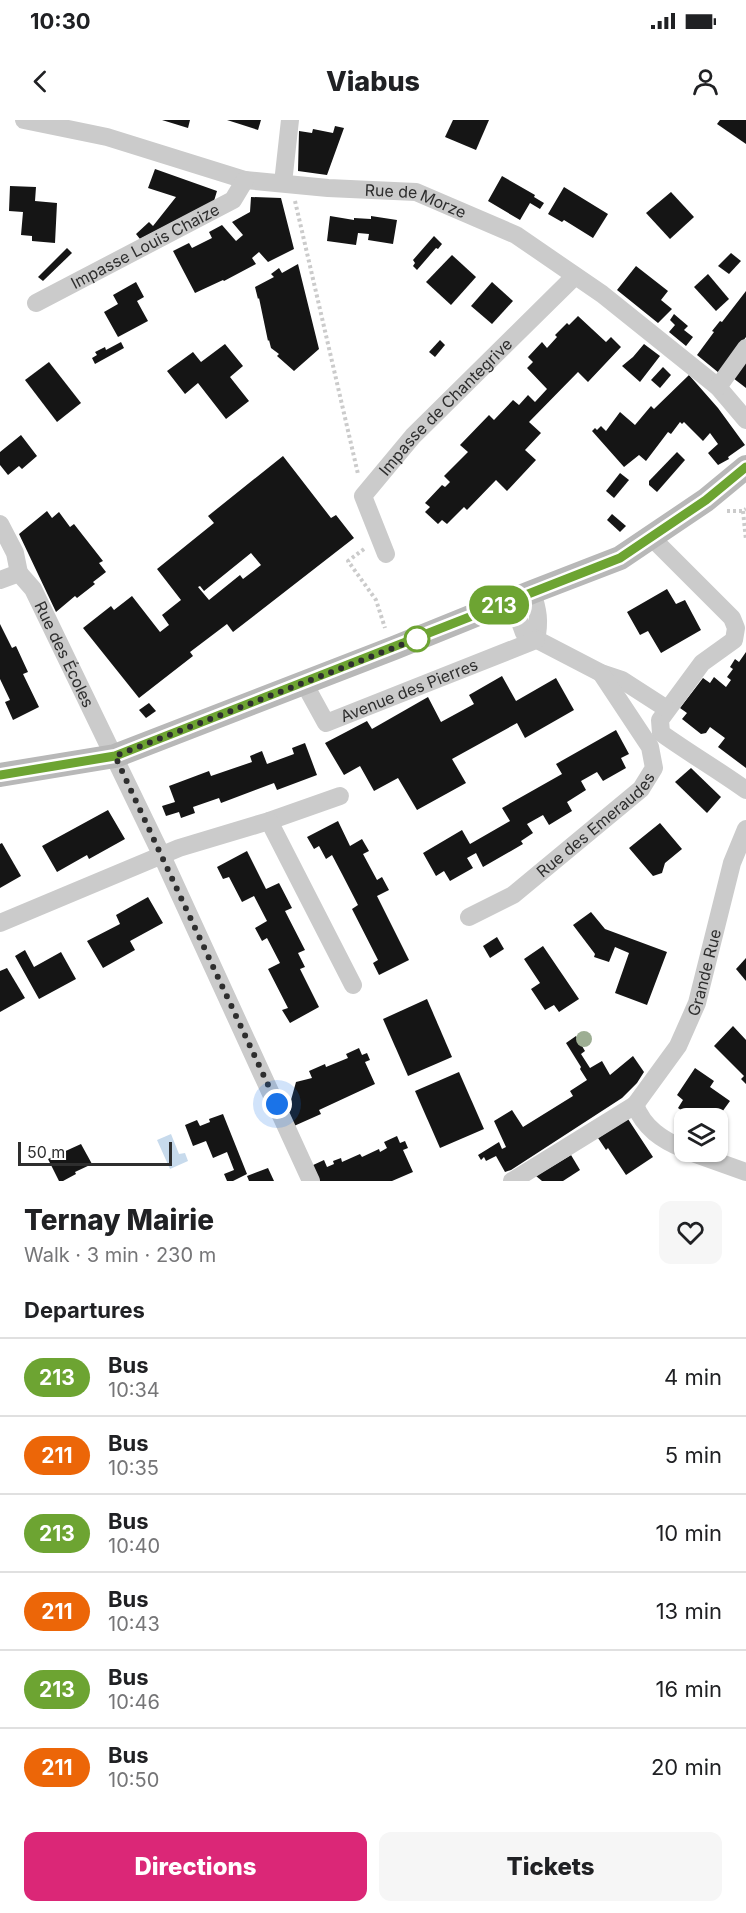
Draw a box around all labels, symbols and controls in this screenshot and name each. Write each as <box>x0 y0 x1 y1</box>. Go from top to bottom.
text: 10:30 <box>30 8 91 34</box>
icon: back <box>24 65 57 98</box>
text: Viabus <box>326 65 420 98</box>
icon: person <box>689 65 722 98</box>
street label: Rue de Morze <box>364 180 469 222</box>
street label: Impasse Louis Chaize <box>67 199 223 293</box>
street label: Impasse de Chantegrive <box>374 334 516 480</box>
line badge: 213 <box>464 586 534 624</box>
text: 213 <box>481 593 517 618</box>
street label: Rue des Écoles <box>30 598 99 711</box>
unlabelled marker <box>404 626 430 652</box>
street label: Avenue des Pierres <box>338 654 481 726</box>
street label: Rue des Emeraudes <box>532 768 659 881</box>
street label: Grande Rue <box>683 927 725 1019</box>
your location <box>262 1089 292 1119</box>
map controls <box>674 1108 728 1162</box>
button: layers <box>674 1108 728 1162</box>
scale bar <box>18 1139 172 1166</box>
text: 50 m <box>27 1142 65 1162</box>
button: heart <box>659 1201 722 1264</box>
text: Ternay Mairie <box>24 1203 214 1237</box>
text: Walk · 3 min · 230 m <box>24 1243 216 1267</box>
text: Departures <box>24 1297 145 1323</box>
text: Bus <box>108 1352 149 1378</box>
text: 4 min <box>664 1364 722 1390</box>
text: 213 <box>39 1365 75 1390</box>
text: 10:34 <box>108 1378 160 1402</box>
text: Bus <box>108 1430 149 1456</box>
text: 5 min <box>665 1442 722 1468</box>
text: 211 <box>41 1443 73 1468</box>
text: 10:35 <box>108 1456 159 1480</box>
text: Bus <box>108 1508 149 1534</box>
text: 10 min <box>655 1520 722 1546</box>
text: 213 <box>39 1521 75 1546</box>
text: 10:40 <box>108 1534 160 1558</box>
text: Bus <box>108 1586 149 1612</box>
text: 13 min <box>656 1598 722 1624</box>
text: 211 <box>41 1599 73 1624</box>
text: 10:43 <box>108 1612 160 1636</box>
text: Bus <box>108 1664 149 1690</box>
text: 16 min <box>656 1676 722 1702</box>
text: 213 <box>39 1677 75 1702</box>
text: 10:46 <box>108 1690 160 1714</box>
text: Bus <box>108 1742 149 1768</box>
text: 20 min <box>651 1754 722 1780</box>
text: 211 <box>41 1755 73 1780</box>
text: 10:50 <box>108 1768 159 1792</box>
button: Directions <box>24 1832 367 1901</box>
button: Tickets <box>379 1832 722 1901</box>

